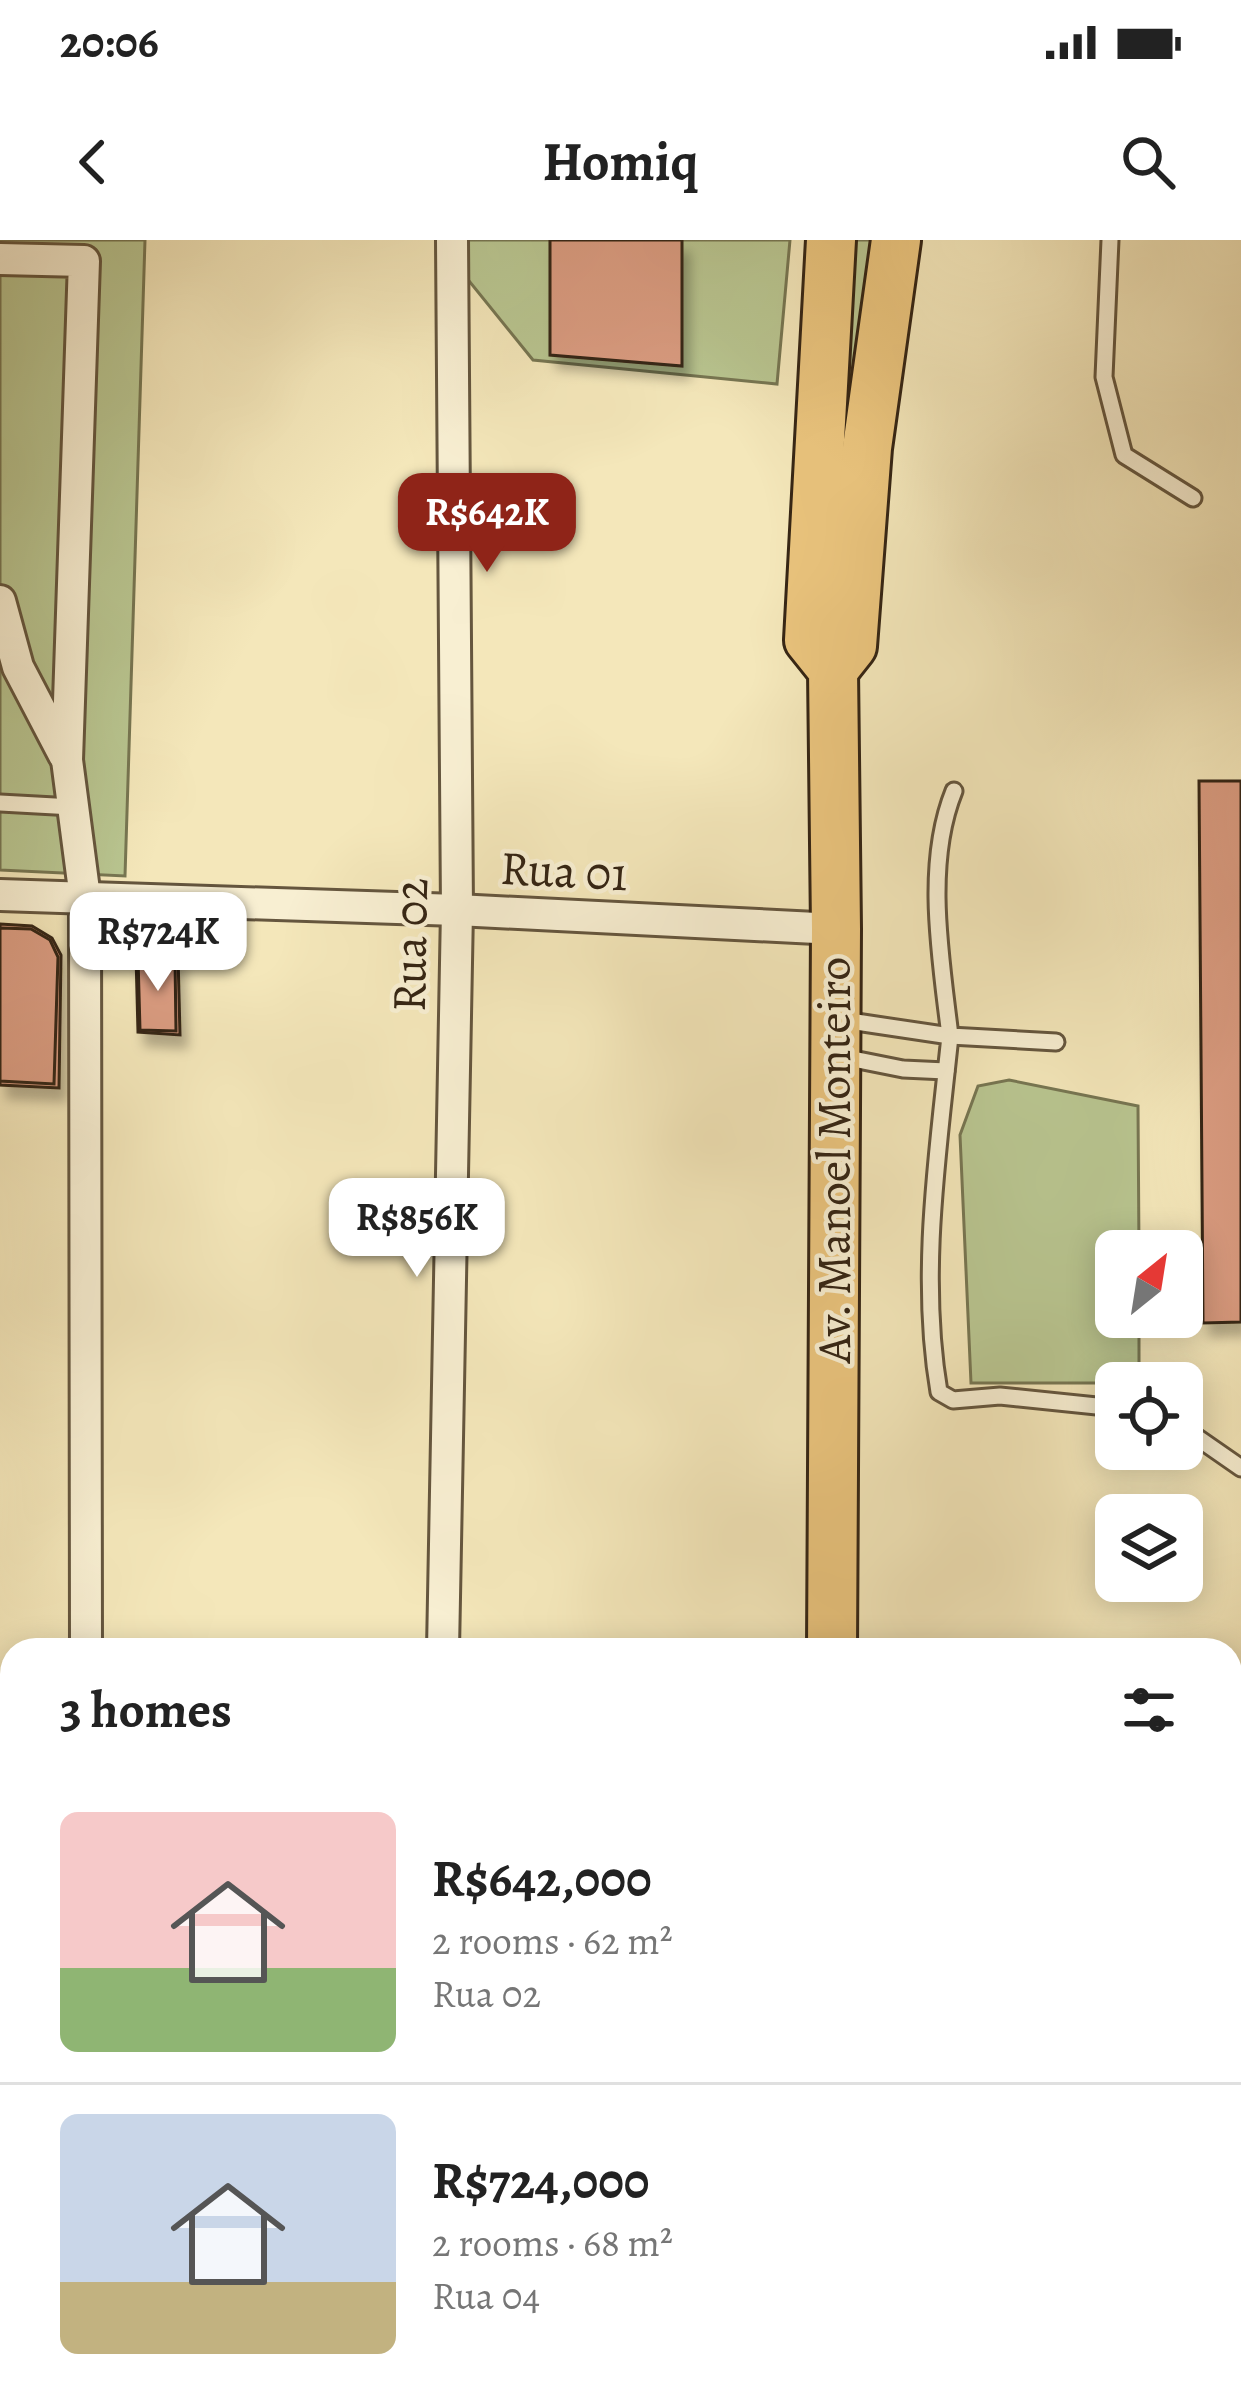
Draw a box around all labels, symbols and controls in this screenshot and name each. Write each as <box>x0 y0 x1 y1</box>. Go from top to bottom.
text: 20:06 <box>60 11 159 73</box>
text: Homiq <box>542 125 699 199</box>
icon: back <box>60 129 126 195</box>
icon: search <box>1115 129 1181 195</box>
pin: R$642K <box>389 473 585 575</box>
text: R$642K <box>425 485 549 538</box>
street label: Rua 01 <box>498 835 630 907</box>
street label: Rua 02 <box>376 877 444 1013</box>
pin: R$724K <box>60 892 256 994</box>
text: R$724K <box>97 904 219 957</box>
street label: Av. Manoel Monteiro <box>801 957 867 1364</box>
pin: R$856K <box>319 1178 515 1280</box>
text: R$856K <box>356 1190 478 1243</box>
north arrow <box>1095 1230 1203 1338</box>
map controls <box>1095 1230 1203 1602</box>
button: locate <box>1095 1362 1203 1470</box>
button: layers <box>1095 1494 1203 1602</box>
text: 3 homes <box>60 1675 232 1745</box>
icon: filters <box>1116 1677 1182 1743</box>
text: R$642,000 <box>432 1844 652 1914</box>
icon: home <box>156 1860 300 2004</box>
text: 2 rooms · 62 m² <box>432 1914 672 1967</box>
text: Rua 02 <box>432 1967 541 2020</box>
text: R$724,000 <box>432 2146 650 2216</box>
icon: home <box>156 2162 300 2306</box>
text: 2 rooms · 68 m² <box>432 2216 673 2269</box>
text: Rua 04 <box>432 2269 540 2322</box>

